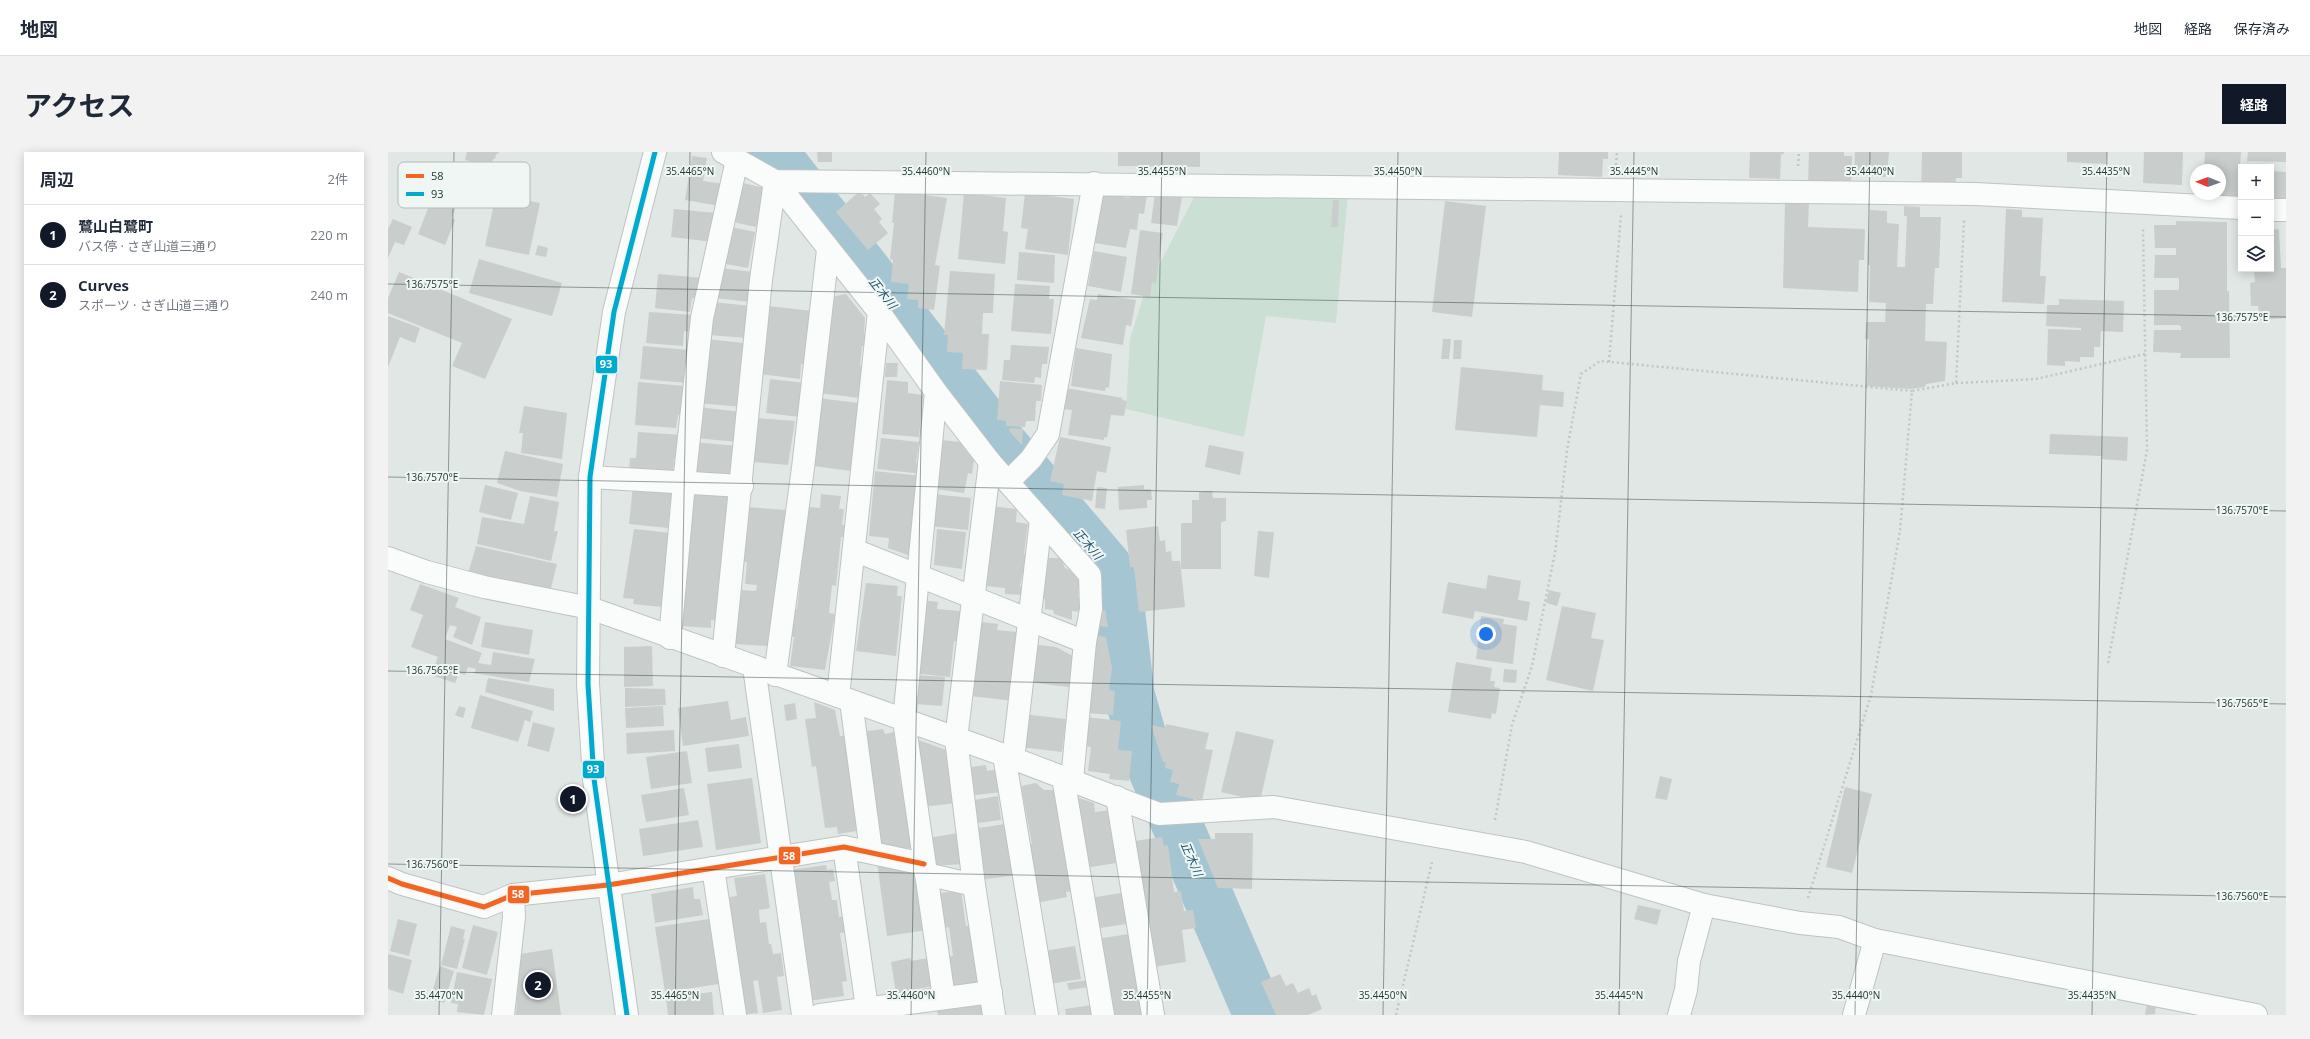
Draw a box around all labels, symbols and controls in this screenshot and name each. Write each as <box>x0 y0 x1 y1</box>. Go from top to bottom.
text: 地図 <box>20 16 58 42</box>
text: 地図 <box>2134 19 2162 38</box>
text: 経路 <box>2184 19 2212 38</box>
text: 保存済み <box>2234 19 2290 38</box>
button: 経路 <box>2222 84 2286 124</box>
text: アクセス <box>24 86 135 124</box>
legend <box>398 162 530 208</box>
text: 35.4465°N <box>666 164 714 178</box>
text: 35.4460°N <box>902 164 950 178</box>
text: 35.4455°N <box>1138 164 1186 178</box>
text: 35.4450°N <box>1374 164 1422 178</box>
text: 35.4445°N <box>1610 164 1658 178</box>
text: 35.4440°N <box>1846 164 1894 178</box>
text: 35.4435°N <box>2082 164 2130 178</box>
north arrow <box>2190 164 2226 200</box>
map controls <box>2238 164 2274 272</box>
button: + <box>2238 164 2274 200</box>
text: 周辺 <box>40 168 74 191</box>
text: 58 <box>431 168 444 183</box>
text: 2件 <box>328 170 348 188</box>
text: 93 <box>431 186 444 201</box>
button: − <box>2238 200 2274 236</box>
text: 鷺山白鷺町 <box>78 216 153 236</box>
text: 1 <box>49 226 57 244</box>
text: 220 m <box>310 226 348 244</box>
button: layers <box>2238 236 2274 272</box>
text: バス停 · さぎ山道三通り <box>78 237 218 255</box>
water label: 正木川 <box>865 274 902 314</box>
text: Curves <box>78 275 129 295</box>
text: 136.7575°E <box>406 277 458 291</box>
text: 2 <box>49 286 57 304</box>
text: 240 m <box>310 286 348 304</box>
text: スポーツ · さぎ山道三通り <box>78 296 231 314</box>
text: 136.7575°E <box>2216 310 2268 324</box>
line badge: 93 <box>595 355 618 374</box>
text: 93 <box>600 356 612 371</box>
text: 136.7570°E <box>406 470 458 484</box>
text: 136.7570°E <box>2216 503 2268 517</box>
water label: 正木川 <box>1070 525 1108 565</box>
your location <box>1476 624 1496 644</box>
text: 136.7565°E <box>406 663 458 677</box>
text: 136.7565°E <box>2216 696 2268 710</box>
line badge: 93 <box>582 760 605 779</box>
text: 93 <box>587 761 599 776</box>
pin: 1 <box>560 784 586 814</box>
water label: 正木川 <box>1177 839 1208 881</box>
line badge: 58 <box>778 846 801 865</box>
text: 58 <box>783 848 795 863</box>
text: 136.7560°E <box>406 857 458 871</box>
line badge: 58 <box>507 885 530 904</box>
text: 58 <box>512 886 524 901</box>
text: 136.7560°E <box>2216 889 2268 903</box>
pin: 2 <box>525 970 551 1000</box>
text: 35.4470°N <box>415 988 463 1002</box>
text: 35.4465°N <box>651 988 699 1002</box>
text: 35.4460°N <box>887 988 935 1002</box>
text: 35.4455°N <box>1123 988 1171 1002</box>
text: 35.4450°N <box>1359 988 1407 1002</box>
text: 35.4445°N <box>1595 988 1643 1002</box>
text: 35.4440°N <box>1832 988 1880 1002</box>
text: 35.4435°N <box>2068 988 2116 1002</box>

